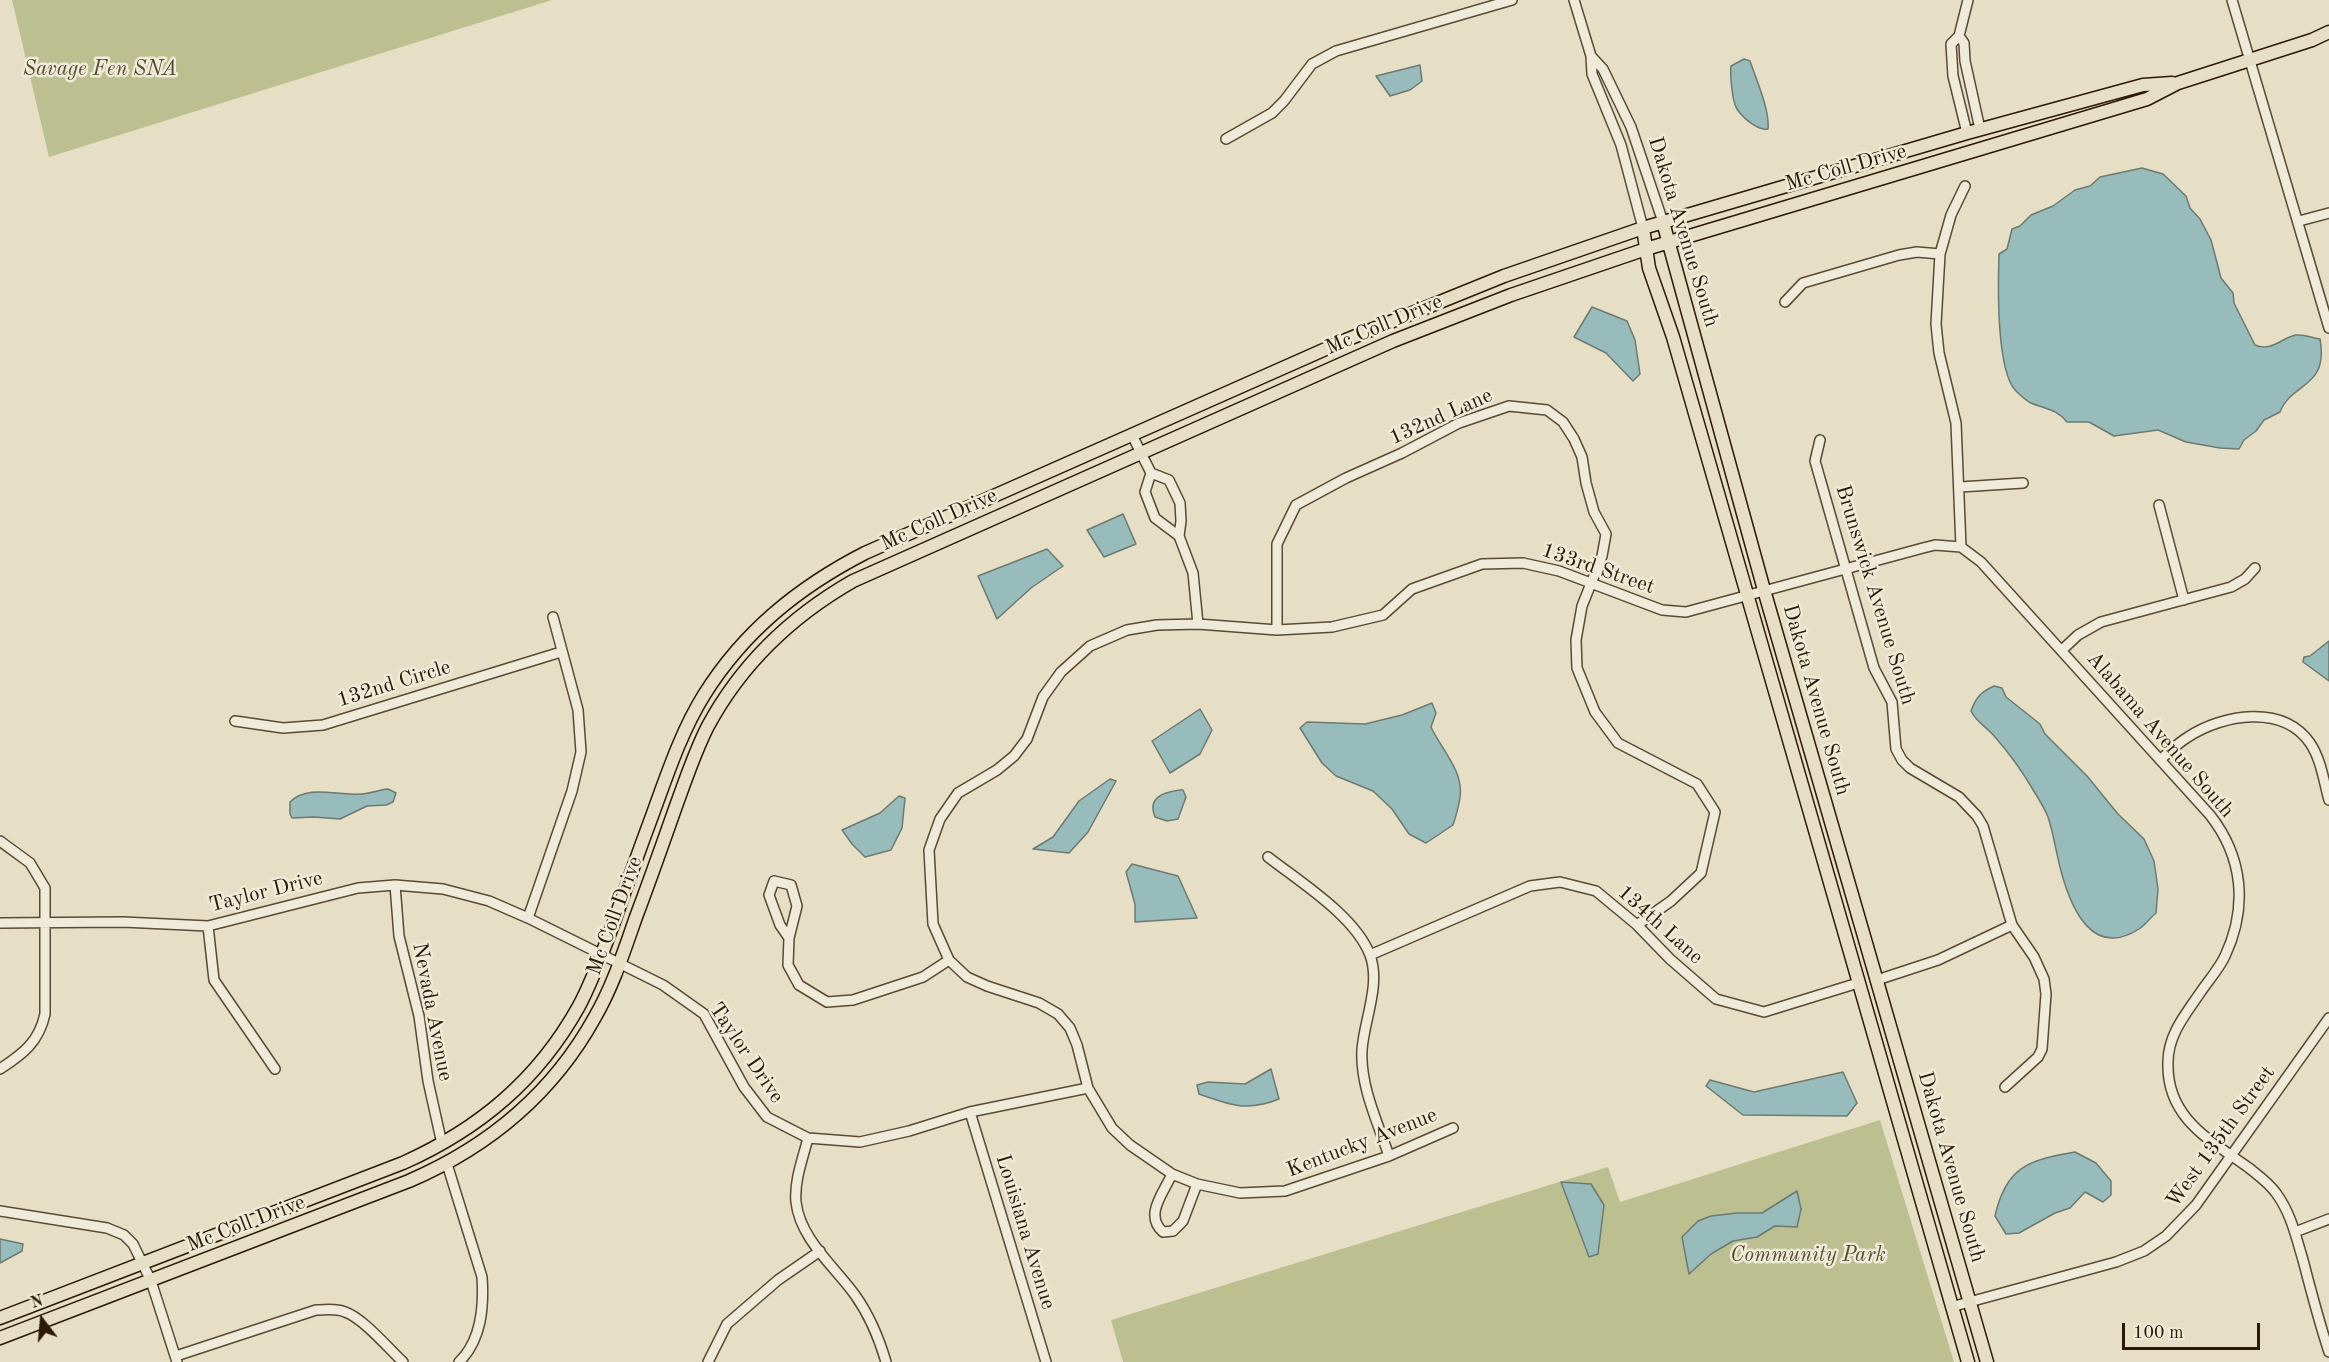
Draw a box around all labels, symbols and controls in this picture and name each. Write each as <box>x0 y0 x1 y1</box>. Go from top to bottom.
park label: Savage Fen SNA <box>23 56 177 82</box>
street label: Dakota Avenue South <box>1642 134 1724 330</box>
street label: Mc Coll Drive <box>1783 139 1909 197</box>
street label: Mc Coll Drive <box>1322 289 1446 361</box>
street label: 132nd Lane <box>1386 383 1496 451</box>
street label: Brunswick Avenue South <box>1830 482 1920 708</box>
street label: Mc Coll Drive <box>877 483 1001 557</box>
street label: 133rd Street <box>1538 538 1658 600</box>
street label: Dakota Avenue South <box>1777 602 1855 798</box>
street label: Alabama Avenue South <box>2081 647 2239 823</box>
street label: 132nd Circle <box>334 655 454 713</box>
street label: Mc Coll Drive <box>582 853 648 979</box>
street label: Taylor Drive <box>207 866 325 918</box>
street label: 134th Lane <box>1612 880 1708 970</box>
street label: Nevada Avenue <box>406 941 458 1083</box>
street label: Taylor Drive <box>703 998 789 1108</box>
street label: West 135th Street <box>2161 1061 2281 1213</box>
street label: Dakota Avenue South <box>1912 1069 1990 1265</box>
street label: Kentucky Avenue <box>1283 1103 1441 1183</box>
street label: Louisiana Avenue <box>989 1151 1061 1313</box>
street label: Mc Coll Drive <box>183 1190 309 1258</box>
park label: Community Park <box>1730 1242 1886 1268</box>
north arrow <box>12 1290 72 1350</box>
text: N <box>29 1293 45 1312</box>
scale bar <box>2125 1311 2263 1349</box>
text: 100 m <box>2133 1324 2184 1342</box>

